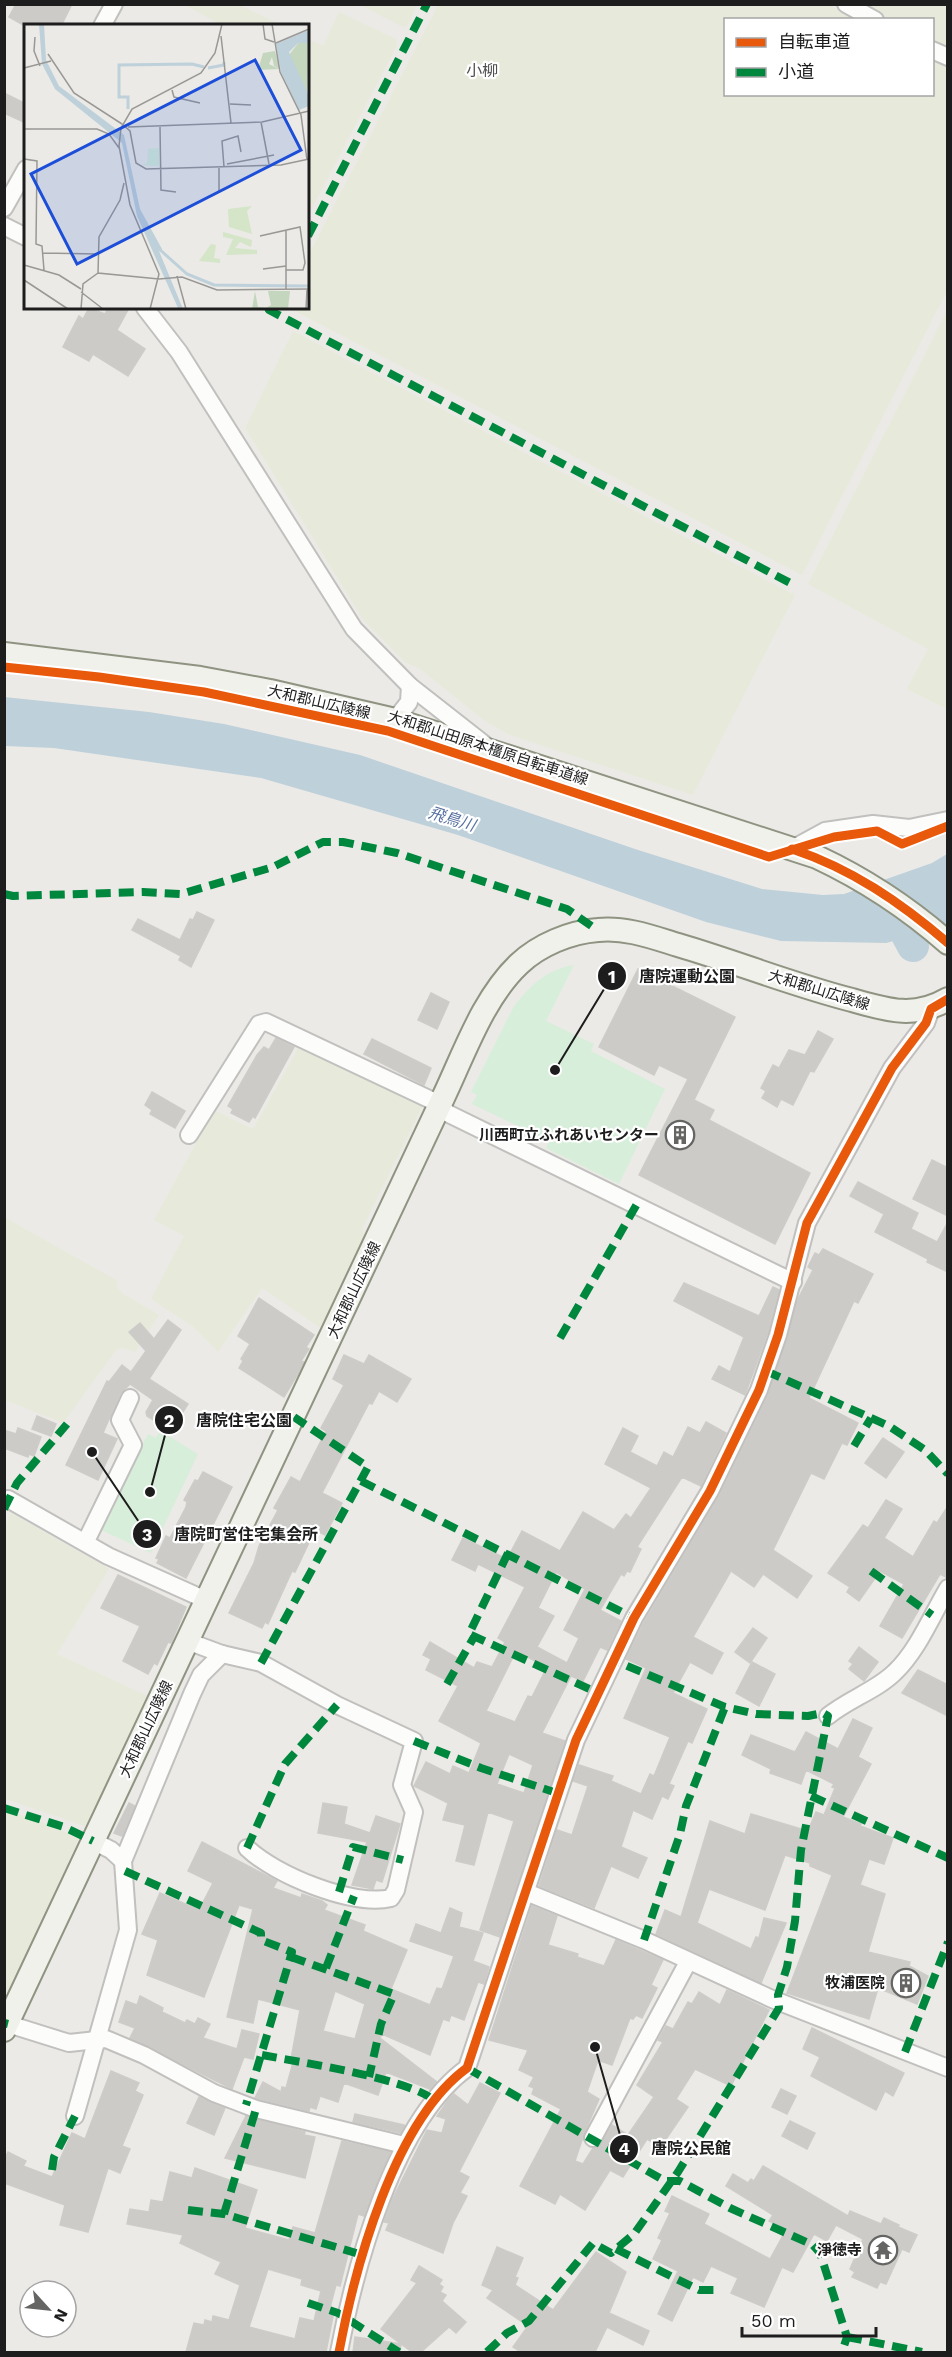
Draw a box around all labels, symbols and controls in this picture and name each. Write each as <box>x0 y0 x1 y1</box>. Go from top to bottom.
legend <box>724 18 934 96</box>
inset map <box>24 24 309 309</box>
text: 自転車道 <box>778 31 850 52</box>
district label: 小柳 <box>466 61 498 80</box>
text: 小道 <box>778 61 814 82</box>
street label: 大和郡山広陵線 <box>266 681 372 723</box>
street label: 大和郡山田原本橿原自転車道線 <box>385 707 591 789</box>
water label: 飛鳥川 <box>426 803 480 836</box>
callout: 唐院運動公園 <box>597 959 747 993</box>
text: 1 <box>608 966 616 987</box>
street label: 大和郡山広陵線 <box>766 966 872 1014</box>
text: 唐院運動公園 <box>639 967 735 986</box>
building icon: 川西町立ふれあいセンター <box>664 1119 696 1151</box>
place label: 川西町立ふれあいセンター <box>479 1126 659 1144</box>
street label: 大和郡山広陵線 <box>324 1239 384 1341</box>
callout: 唐院住宅公園 <box>154 1403 304 1437</box>
text: 2 <box>164 1410 174 1431</box>
text: 唐院住宅公園 <box>196 1411 292 1430</box>
callout: 唐院町営住宅集会所 <box>132 1517 330 1551</box>
text: 3 <box>142 1524 152 1545</box>
text: 唐院町営住宅集会所 <box>174 1525 318 1544</box>
street label: 大和郡山広陵線 <box>116 1678 176 1780</box>
building icon: 牧浦医院 <box>890 1967 922 1999</box>
place label: 牧浦医院 <box>825 1974 885 1992</box>
callout: 唐院公民館 <box>609 2132 743 2166</box>
text: 4 <box>618 2138 630 2159</box>
text: 唐院公民館 <box>651 2139 731 2158</box>
temple icon: 淨徳寺 <box>867 2234 899 2266</box>
place label: 淨徳寺 <box>817 2241 862 2259</box>
north arrow <box>18 2279 78 2339</box>
scale bar <box>742 2300 876 2338</box>
text: N <box>50 2306 72 2325</box>
text: 50 m <box>751 2310 796 2331</box>

